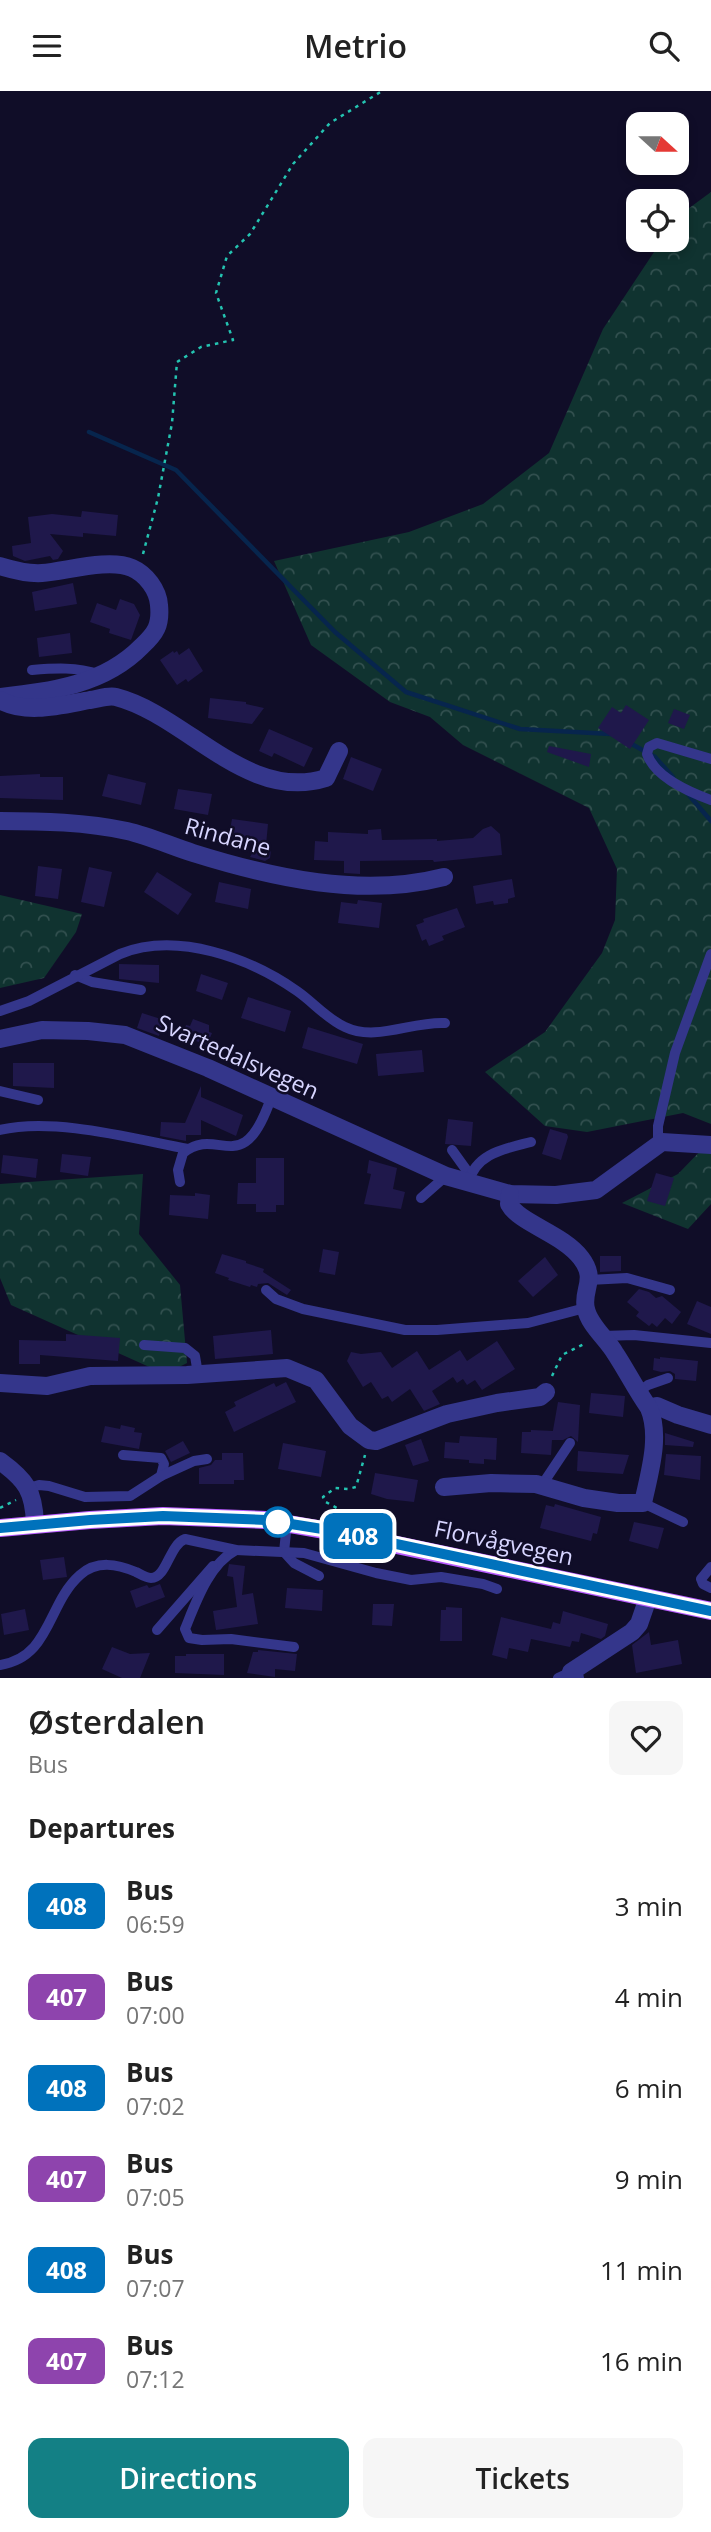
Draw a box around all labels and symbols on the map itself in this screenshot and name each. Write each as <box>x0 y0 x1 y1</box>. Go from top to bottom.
north arrow <box>626 112 690 175</box>
street label: Rindane <box>181 809 275 863</box>
street label: Svartedalsvegen <box>152 1006 324 1106</box>
unlabelled marker <box>263 1507 293 1537</box>
street label: Florvågvegen <box>431 1512 577 1572</box>
line badge: 408 <box>318 1513 398 1559</box>

